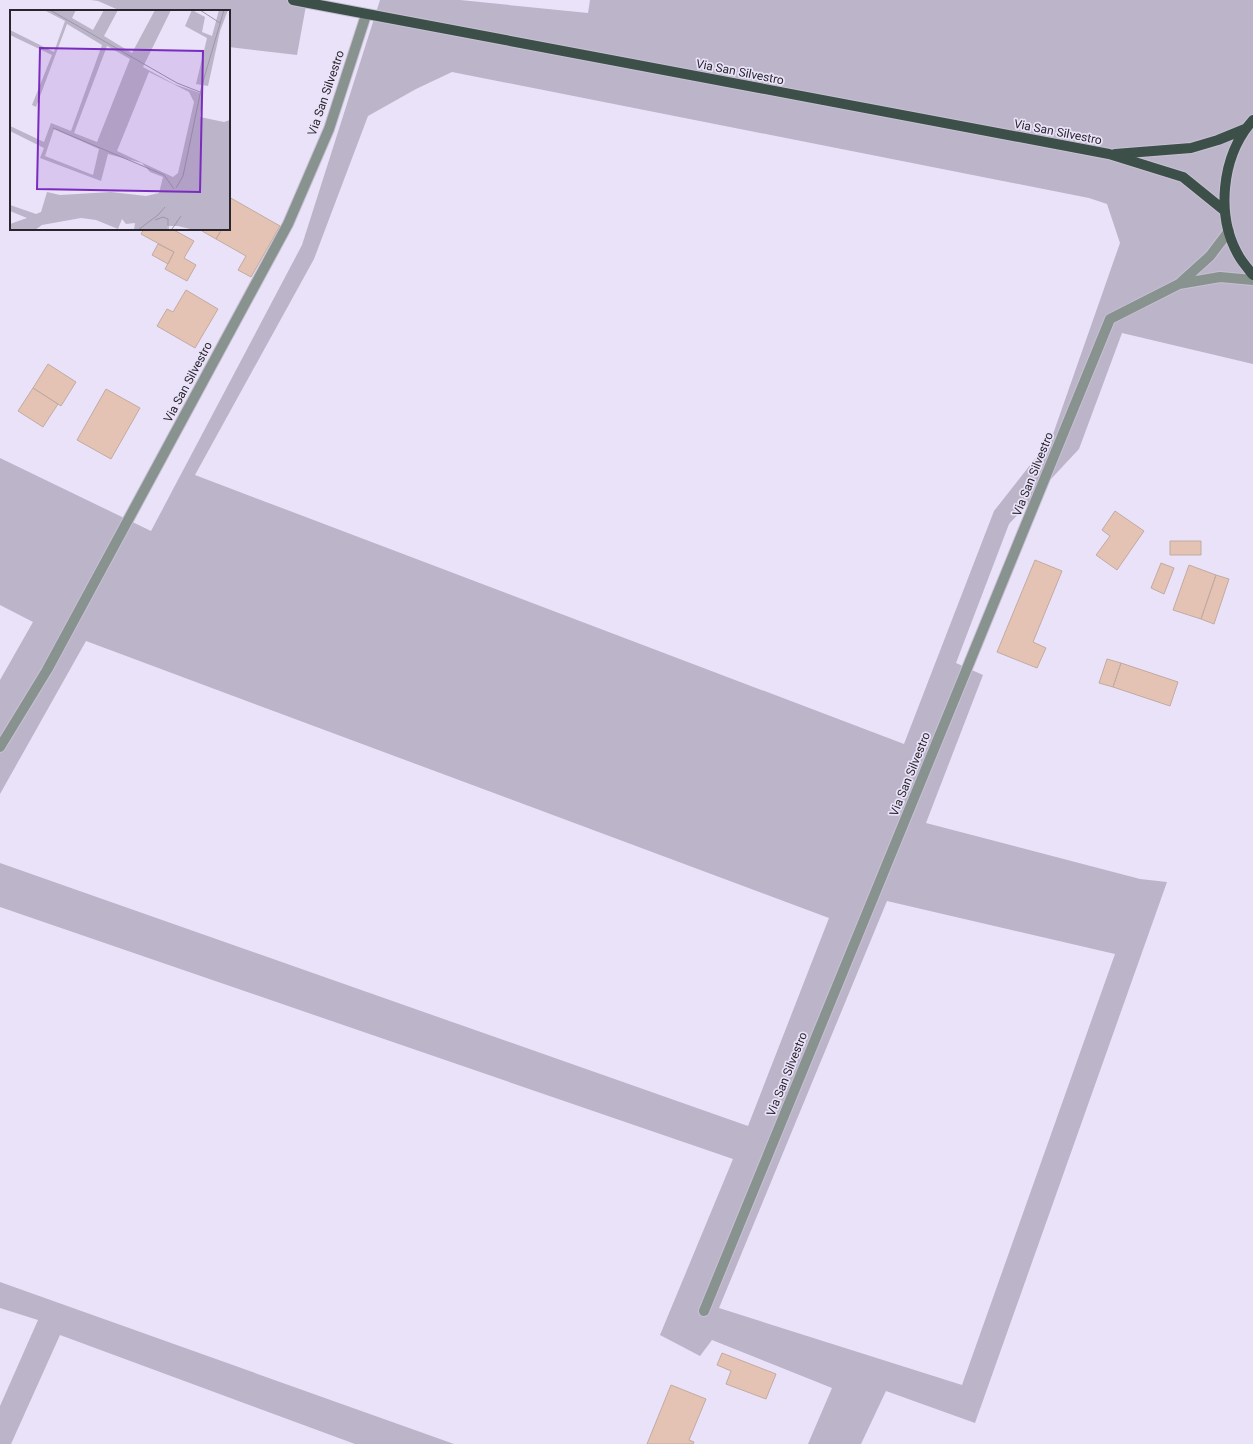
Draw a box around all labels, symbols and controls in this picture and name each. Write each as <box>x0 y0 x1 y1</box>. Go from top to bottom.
inset map <box>10 10 230 230</box>
street label: Via San Silvestro <box>305 48 347 137</box>
street label: Via San Silvestro <box>695 57 785 87</box>
street label: Via San Silvestro <box>1013 117 1103 147</box>
street label: Via San Silvestro <box>161 339 215 425</box>
street label: Via San Silvestro <box>1010 430 1056 518</box>
street label: Via San Silvestro <box>887 730 933 818</box>
street label: Via San Silvestro <box>764 1030 810 1118</box>

